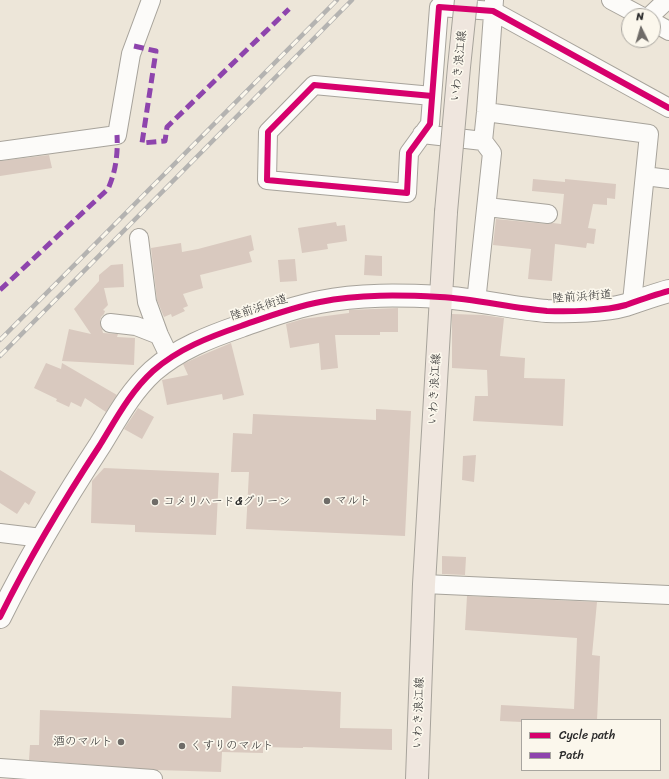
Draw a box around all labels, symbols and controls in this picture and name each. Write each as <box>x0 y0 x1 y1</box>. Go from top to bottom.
text: N <box>635 7 645 26</box>
north arrow <box>621 8 661 48</box>
street label: いわき浪江線 <box>448 29 470 103</box>
street label: 陸前浜街道 <box>552 288 612 306</box>
street label: 陸前浜街道 <box>228 292 290 324</box>
street label: いわき浪江線 <box>426 353 444 425</box>
place label: マルト <box>335 494 371 508</box>
place label: コメリハード&グリーン <box>163 495 291 509</box>
marker: マルト <box>322 496 332 506</box>
marker: コメリハード&グリーン <box>150 497 160 507</box>
street label: いわき浪江線 <box>411 677 427 749</box>
legend <box>521 719 661 771</box>
text: Cycle path <box>559 724 615 746</box>
place label: 酒のマルト <box>53 735 113 749</box>
marker: 酒のマルト <box>116 737 126 747</box>
place label: くすりのマルト <box>190 739 274 753</box>
marker: くすりのマルト <box>177 741 187 751</box>
text: Path <box>559 744 584 766</box>

